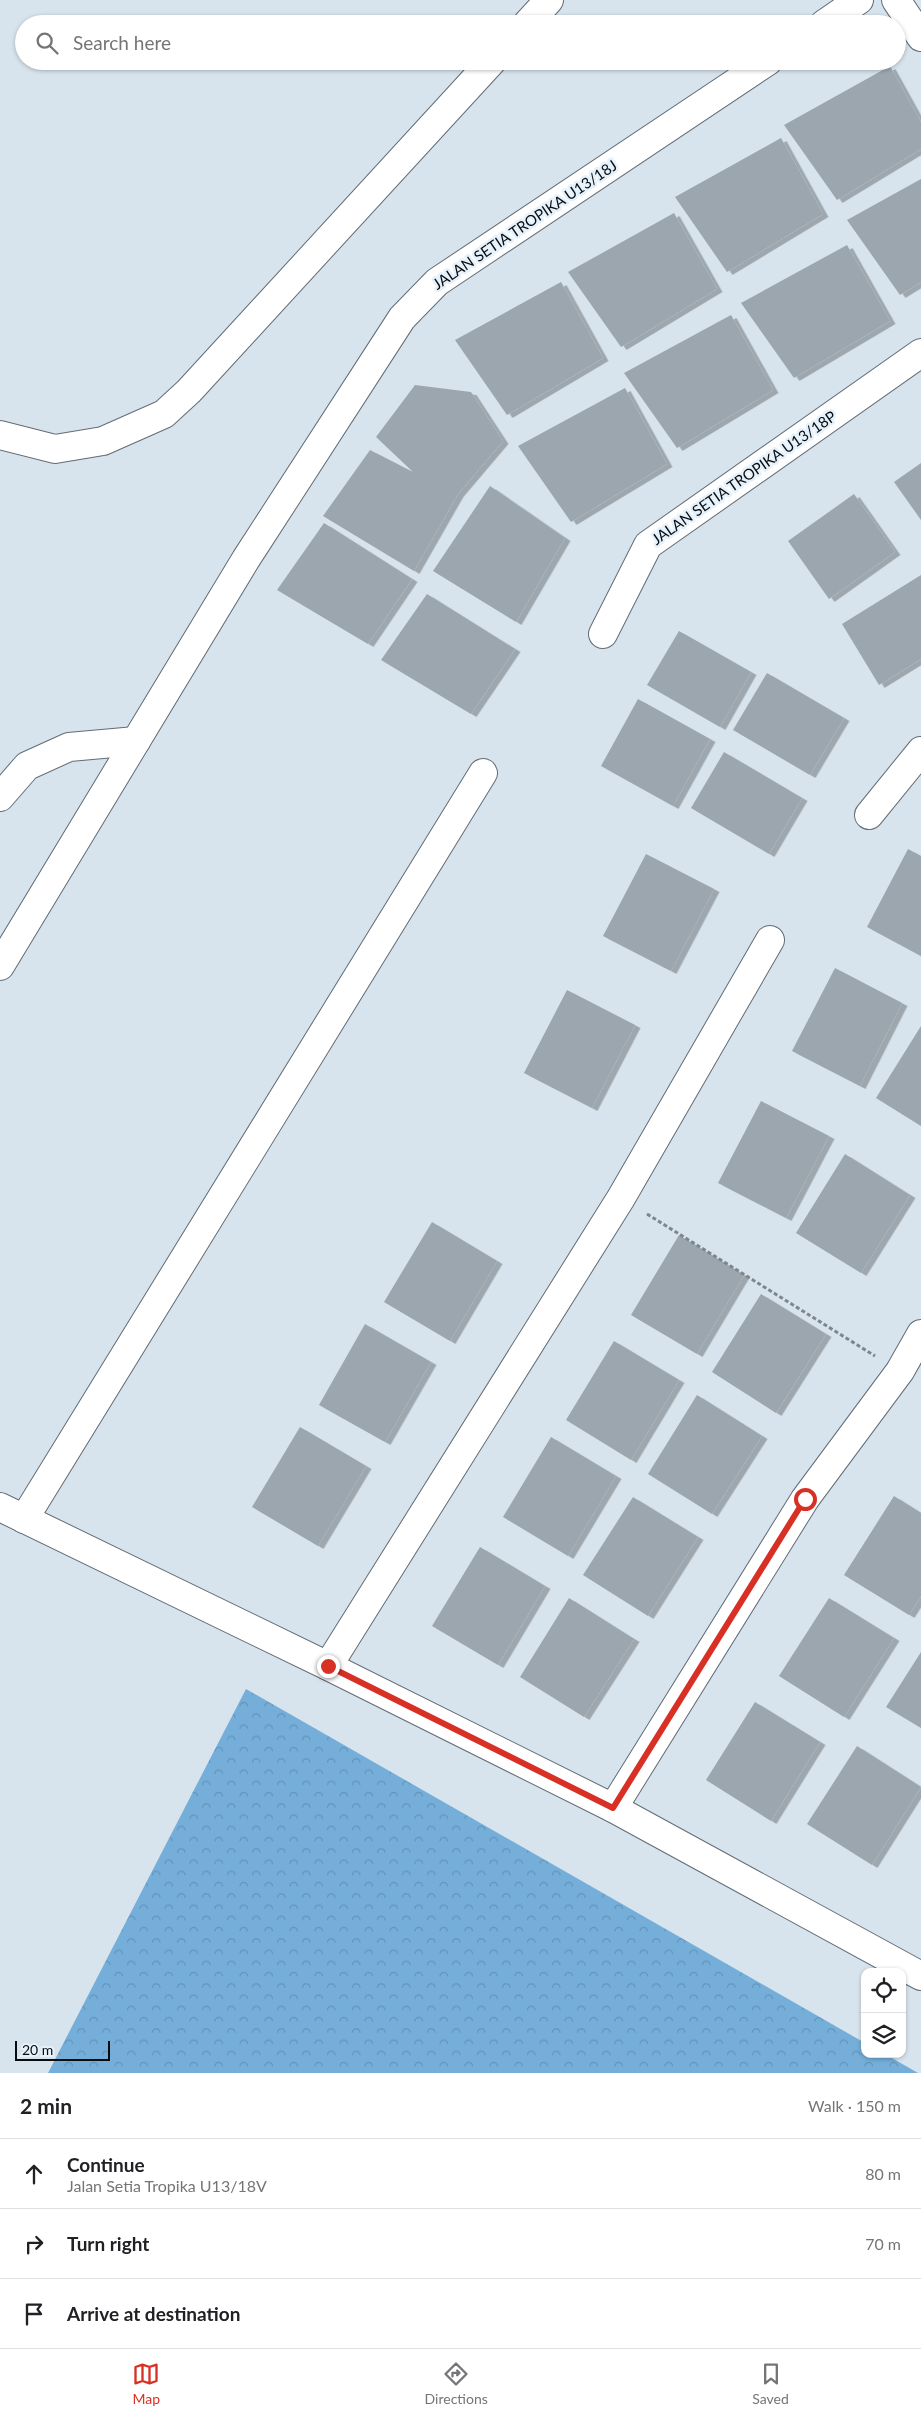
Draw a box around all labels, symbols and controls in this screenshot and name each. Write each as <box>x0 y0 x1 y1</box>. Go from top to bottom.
search box <box>15 15 906 70</box>
icon: search <box>33 29 61 57</box>
text: Search here <box>73 31 171 54</box>
street label: JALAN SETIA TROPIKA U13/18J <box>429 156 620 293</box>
street label: JALAN SETIA TROPIKA U13/18P <box>648 406 839 548</box>
route start <box>794 1488 817 1511</box>
route end <box>317 1655 340 1678</box>
map controls <box>861 1968 906 2058</box>
button: locate <box>861 1968 906 2013</box>
button: layers <box>861 2013 906 2058</box>
scale bar <box>15 2038 110 2061</box>
text: 20 m <box>22 2041 53 2058</box>
text: 2 min <box>20 2093 72 2118</box>
text: Walk · 150 m <box>808 2096 901 2115</box>
text: Continue <box>67 2153 145 2176</box>
icon: ahead <box>20 2160 48 2188</box>
text: 80 m <box>865 2164 901 2183</box>
text: Jalan Setia Tropika U13/18V <box>67 2176 267 2195</box>
icon: right <box>20 2230 48 2258</box>
text: Turn right <box>67 2232 149 2255</box>
text: 70 m <box>865 2234 901 2253</box>
icon: arrive <box>20 2300 48 2328</box>
text: Arrive at destination <box>67 2302 240 2325</box>
tab: Map <box>132 2360 160 2407</box>
tab: Directions <box>425 2360 488 2407</box>
tab: Saved <box>752 2360 789 2407</box>

